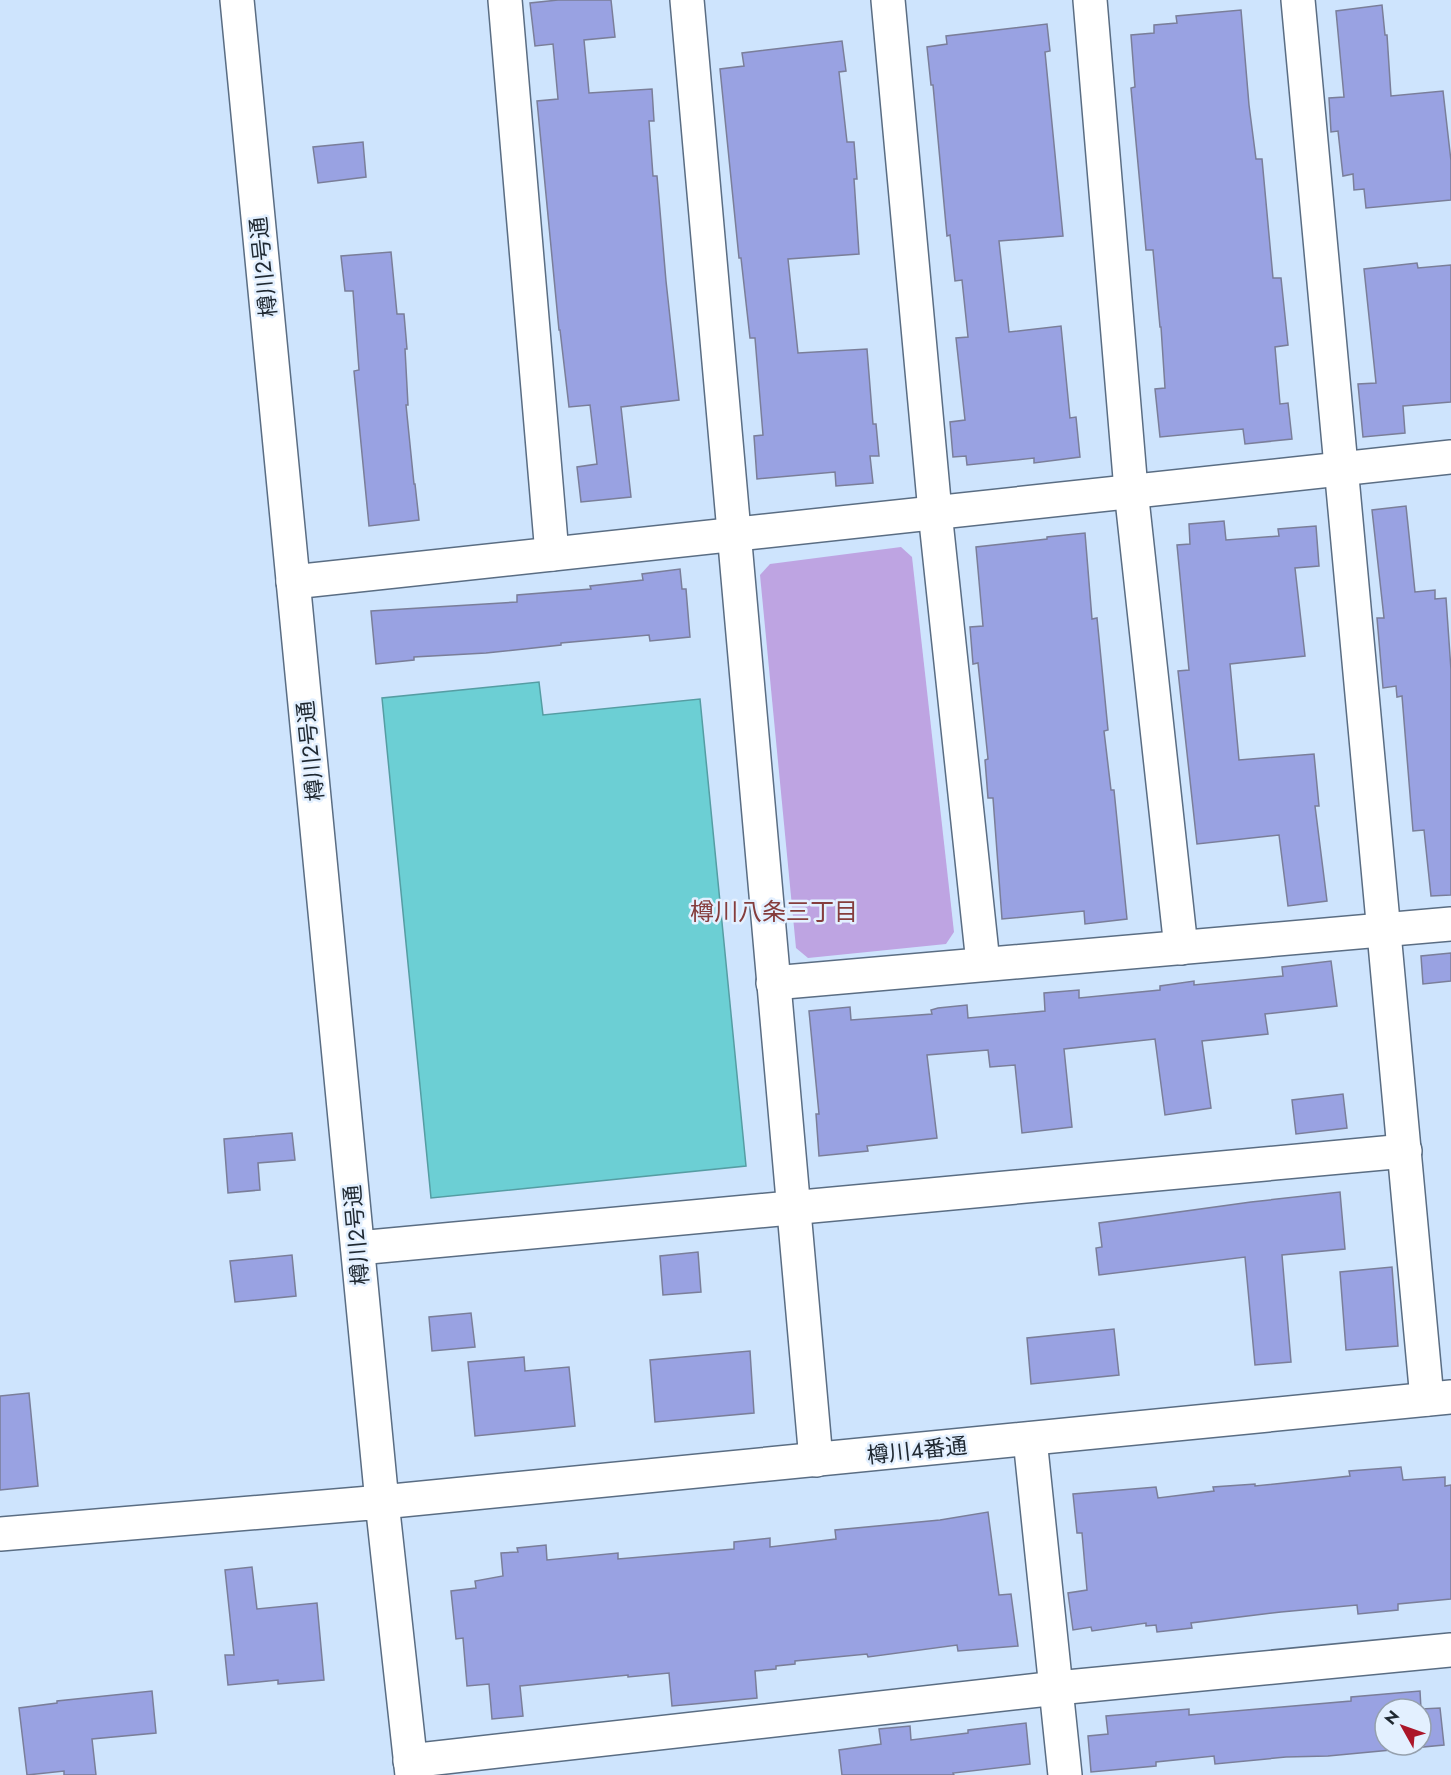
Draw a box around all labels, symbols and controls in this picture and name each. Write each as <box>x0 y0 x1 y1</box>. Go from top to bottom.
street label: 樽川2号通 <box>242 215 284 319</box>
street label: 樽川2号通 <box>289 699 331 803</box>
district label: 樽川八条三丁目 <box>690 894 858 929</box>
street label: 樽川2号通 <box>336 1184 376 1286</box>
street label: 樽川4番通 <box>865 1429 969 1471</box>
north arrow <box>1373 1697 1433 1757</box>
text: N <box>1379 1705 1405 1730</box>

